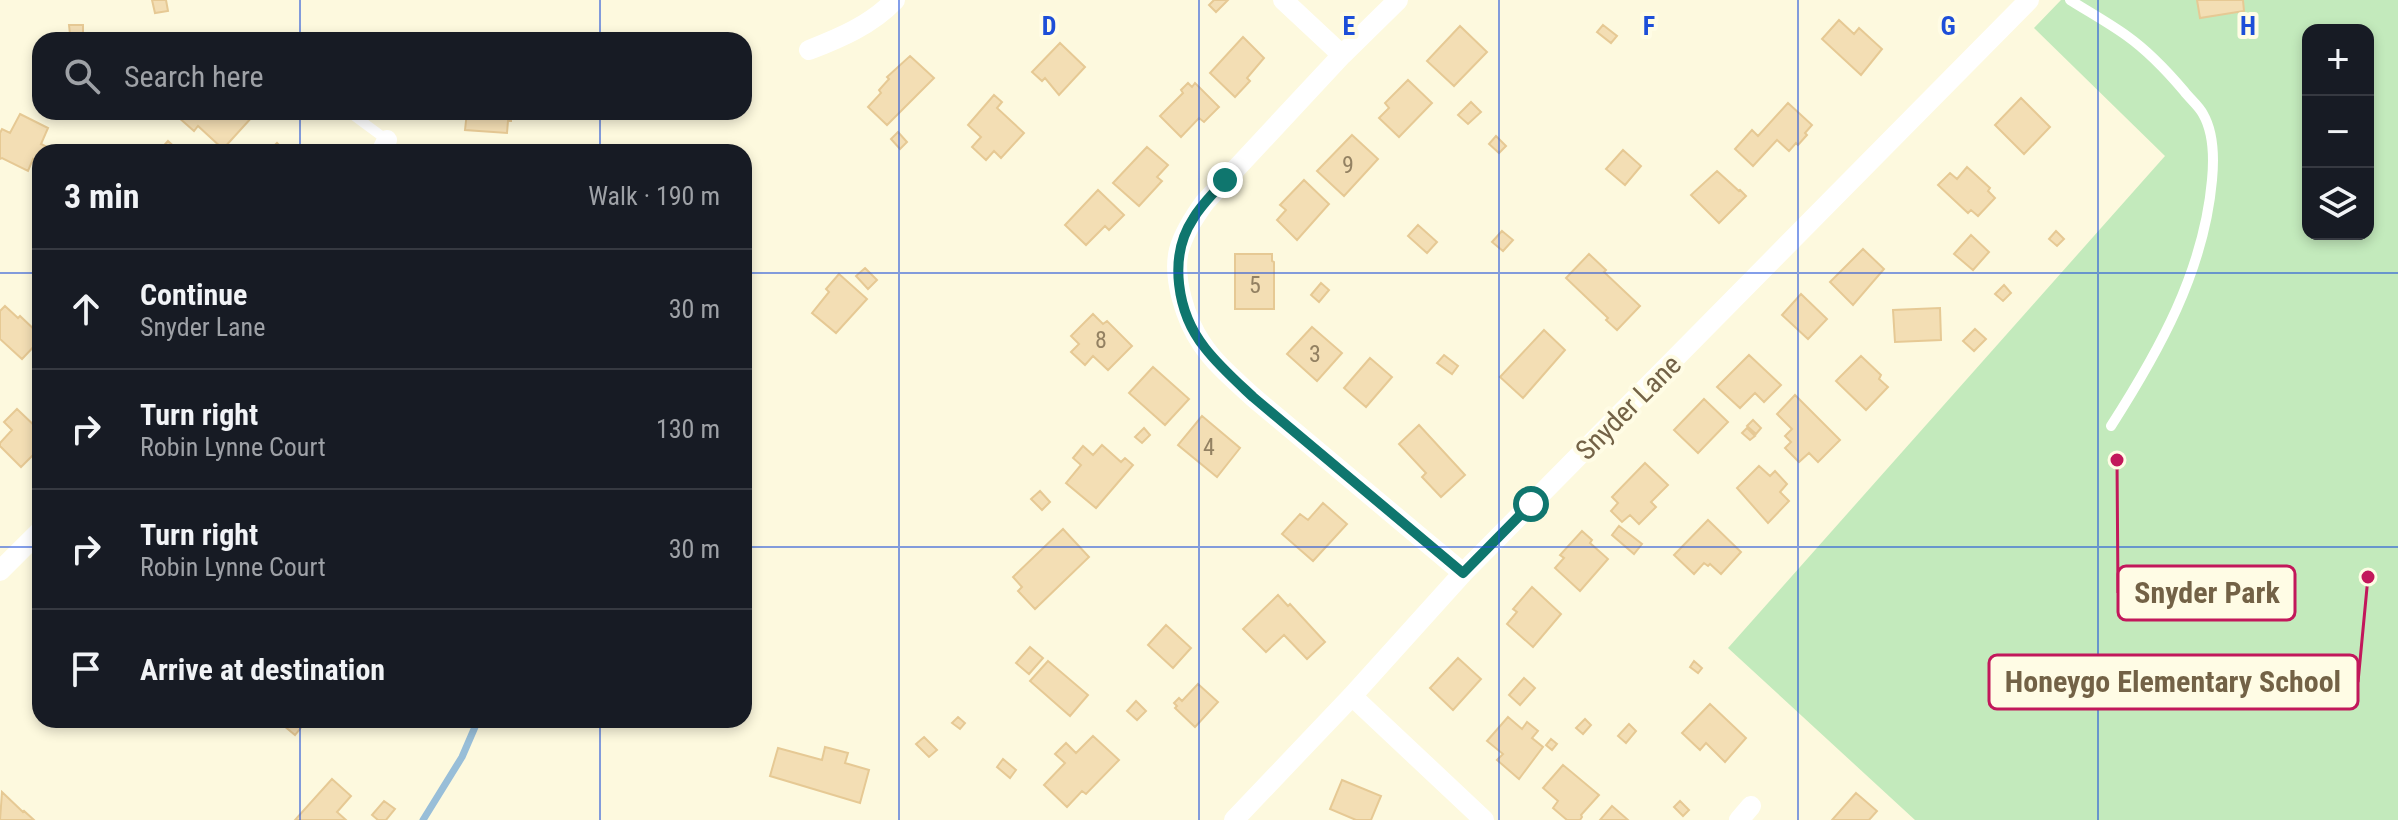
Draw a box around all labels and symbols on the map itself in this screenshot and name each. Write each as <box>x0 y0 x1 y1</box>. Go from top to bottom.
text: D <box>1042 11 1056 41</box>
text: E <box>1343 11 1356 41</box>
text: F <box>1643 11 1655 41</box>
text: G <box>1940 11 1956 41</box>
text: H <box>2240 11 2256 41</box>
house number: 9 <box>1342 151 1354 179</box>
route end <box>1207 162 1243 198</box>
house number: 5 <box>1249 271 1261 299</box>
house number: 8 <box>1095 326 1107 354</box>
house number: 3 <box>1309 340 1321 368</box>
street label: Snyder Lane <box>1569 348 1688 467</box>
house number: 4 <box>1203 433 1215 461</box>
route start <box>1513 486 1549 522</box>
callout: Snyder Park <box>2118 566 2295 620</box>
text: Snyder Park <box>2134 575 2280 610</box>
callout: Honeygo Elementary School <box>1989 655 2358 709</box>
text: Honeygo Elementary School <box>2005 664 2341 699</box>

